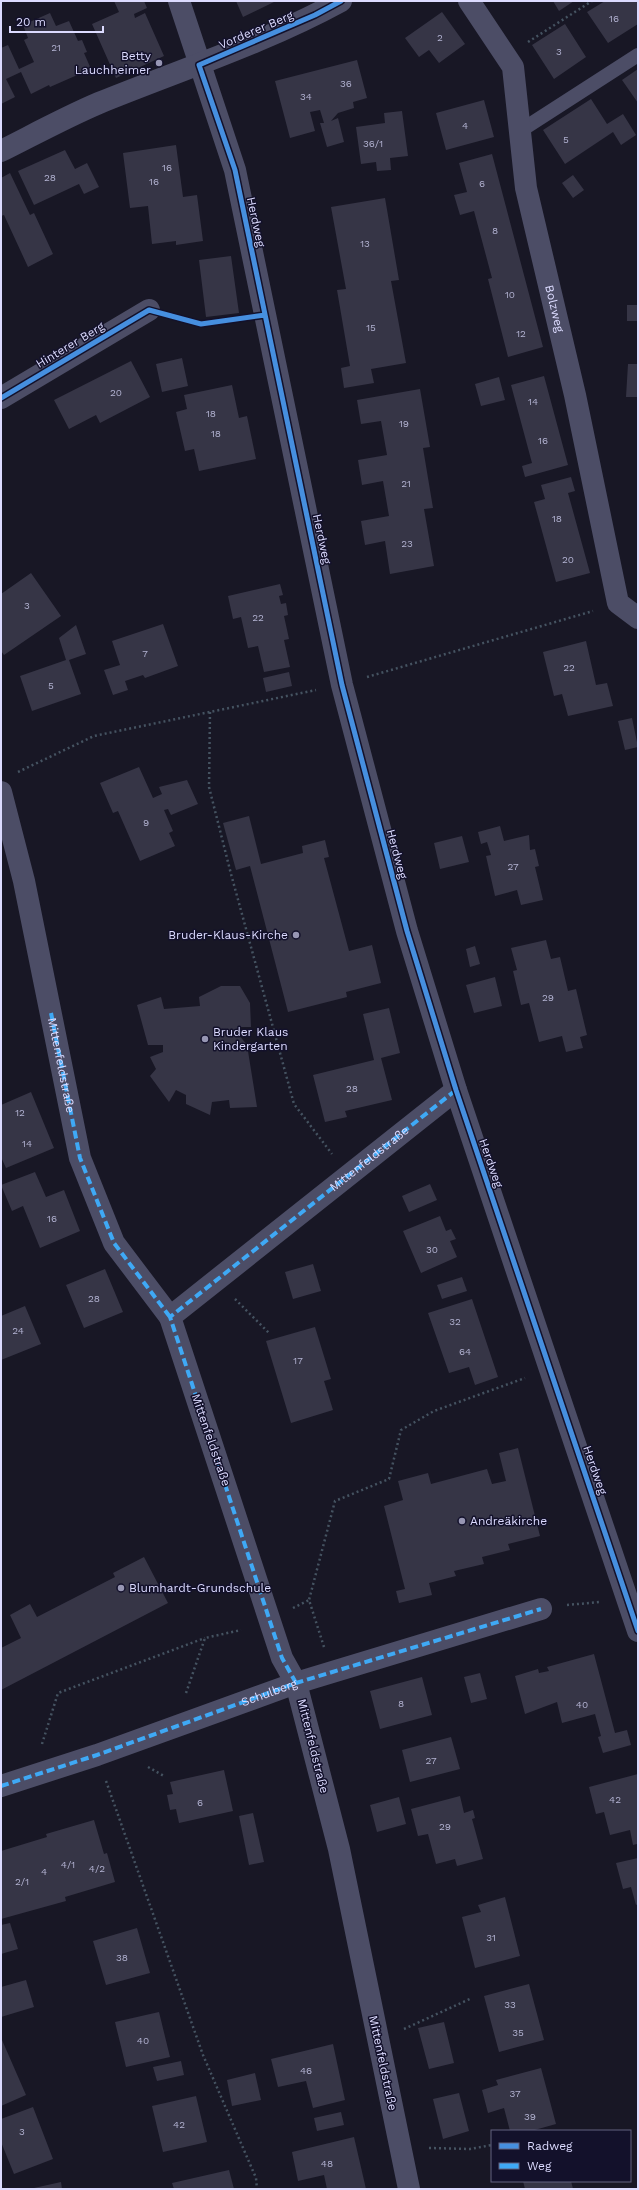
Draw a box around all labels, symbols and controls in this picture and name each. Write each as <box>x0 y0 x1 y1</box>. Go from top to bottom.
scale bar <box>10 8 103 34</box>
street label: Vorderer Berg <box>217 8 296 52</box>
house number: 16 <box>609 13 619 24</box>
text: 20 m <box>16 15 46 29</box>
house number: 2 <box>437 32 443 43</box>
house number: 21 <box>51 42 61 53</box>
house number: 3 <box>556 46 562 57</box>
place label: Betty Lauchheimer <box>75 49 152 77</box>
marker: Betty Lauchheimer <box>154 58 164 68</box>
house number: 36 <box>340 78 352 89</box>
house number: 34 <box>300 91 312 102</box>
house number: 4 <box>462 120 468 131</box>
house number: 5 <box>563 134 569 145</box>
house number: 36/1 <box>363 138 383 149</box>
house number: 16 <box>162 162 172 173</box>
house number: 28 <box>44 172 56 183</box>
house number: 16 <box>149 176 159 187</box>
house number: 6 <box>479 178 485 189</box>
street label: Herdweg <box>244 196 268 249</box>
house number: 8 <box>492 225 498 236</box>
house number: 13 <box>360 238 370 249</box>
street label: Bolzweg <box>542 284 567 334</box>
house number: 10 <box>505 289 515 300</box>
street label: Hinterer Berg <box>33 319 107 371</box>
house number: 15 <box>366 322 376 333</box>
house number: 12 <box>516 328 526 339</box>
house number: 20 <box>110 387 122 398</box>
house number: 14 <box>528 396 538 407</box>
house number: 18 <box>206 408 216 419</box>
house number: 19 <box>399 418 409 429</box>
house number: 18 <box>211 428 221 439</box>
house number: 16 <box>538 435 548 446</box>
house number: 21 <box>401 478 411 489</box>
street label: Herdweg <box>310 513 334 566</box>
house number: 18 <box>552 513 562 524</box>
house number: 23 <box>401 538 413 549</box>
house number: 20 <box>562 554 574 565</box>
house number: 3 <box>24 600 30 611</box>
house number: 22 <box>252 612 264 623</box>
house number: 7 <box>142 648 148 659</box>
house number: 22 <box>563 662 575 673</box>
house number: 5 <box>48 680 54 691</box>
house number: 9 <box>143 817 149 828</box>
street label: Herdweg <box>384 828 411 881</box>
house number: 27 <box>507 861 519 872</box>
place label: Bruder-Klaus-Kirche <box>168 928 288 942</box>
marker: Bruder-Klaus-Kirche <box>291 930 301 940</box>
house number: 29 <box>542 992 554 1003</box>
street label: Mittenfeldstraße <box>45 1016 78 1114</box>
place label: Bruder Klaus Kindergarten <box>213 1025 288 1053</box>
marker: Bruder Klaus Kindergarten <box>200 1034 210 1044</box>
house number: 28 <box>346 1083 358 1094</box>
house number: 12 <box>15 1107 25 1118</box>
street label: Mittenfeldstraße <box>327 1123 412 1194</box>
street label: Herdweg <box>476 1137 506 1190</box>
house number: 14 <box>22 1138 32 1149</box>
house number: 16 <box>47 1213 57 1224</box>
house number: 30 <box>426 1244 438 1255</box>
house number: 28 <box>88 1293 100 1304</box>
house number: 32 <box>449 1316 461 1327</box>
house number: 24 <box>12 1325 24 1336</box>
house number: 64 <box>459 1346 471 1357</box>
house number: 17 <box>293 1355 303 1366</box>
street label: Mittenfeldstraße <box>189 1392 233 1488</box>
street label: Herdweg <box>580 1444 610 1497</box>
place label: Andreäkirche <box>470 1514 547 1528</box>
marker: Andreäkirche <box>457 1516 467 1526</box>
place label: Blumhardt-Grundschule <box>129 1581 271 1595</box>
marker: Blumhardt-Grundschule <box>116 1583 126 1593</box>
street label: Schulberg <box>239 1676 300 1709</box>
street label: Mittenfeldstraße <box>294 1697 332 1795</box>
house number: 8 <box>398 1698 404 1709</box>
house number: 40 <box>576 1699 588 1710</box>
house number: 27 <box>425 1755 437 1766</box>
house number: 42 <box>609 1794 621 1805</box>
house number: 6 <box>197 1797 203 1808</box>
house number: 29 <box>439 1821 451 1832</box>
house number: 4/1 <box>61 1859 75 1870</box>
house number: 4/2 <box>89 1863 105 1874</box>
house number: 4 <box>41 1866 47 1877</box>
house number: 2/1 <box>15 1876 29 1887</box>
house number: 31 <box>486 1932 496 1943</box>
house number: 38 <box>116 1952 128 1963</box>
house number: 33 <box>504 1999 516 2010</box>
street label: Mittenfeldstraße <box>366 2014 400 2112</box>
house number: 35 <box>512 2027 524 2038</box>
house number: 40 <box>137 2035 149 2046</box>
house number: 46 <box>300 2065 312 2076</box>
house number: 37 <box>509 2088 521 2099</box>
house number: 39 <box>524 2111 536 2122</box>
house number: 42 <box>173 2119 185 2130</box>
house number: 3 <box>19 2126 25 2137</box>
legend <box>491 2130 631 2182</box>
text: Radweg <box>527 2139 573 2153</box>
house number: 48 <box>321 2158 333 2169</box>
text: Weg <box>527 2159 552 2173</box>

